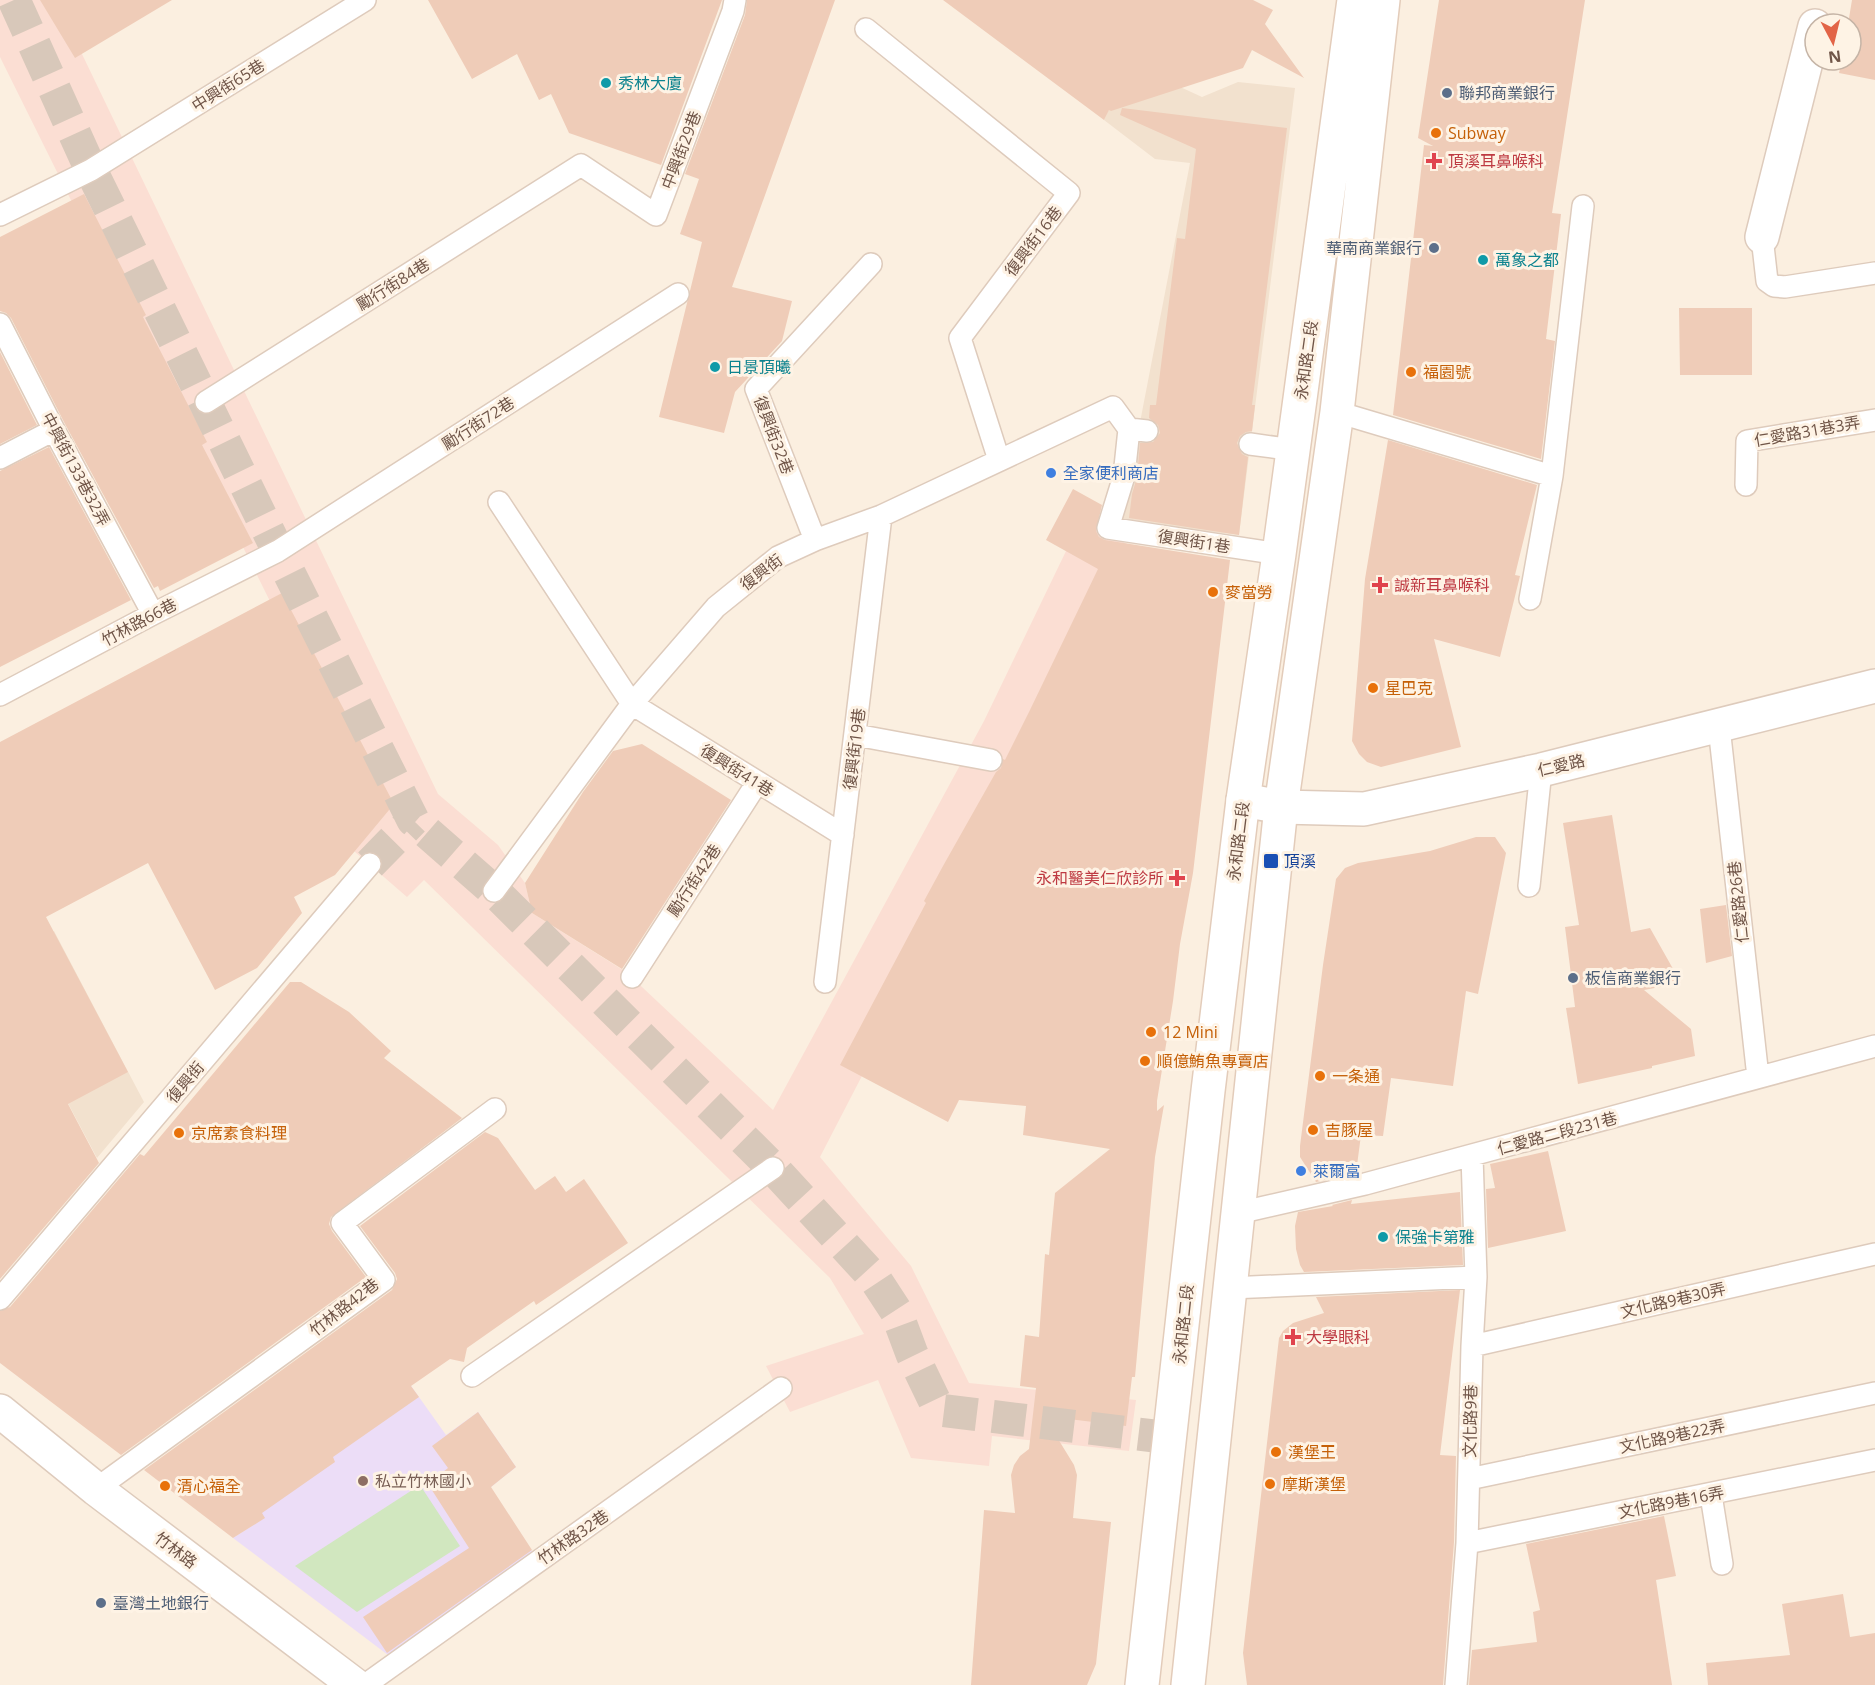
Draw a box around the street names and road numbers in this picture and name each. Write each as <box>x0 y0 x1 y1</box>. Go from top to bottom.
street label: 中興街65巷 <box>187 54 269 116</box>
street label: 中興街29巷 <box>656 108 706 192</box>
street label: 復興街16巷 <box>999 202 1067 280</box>
street label: 勵行街84巷 <box>352 253 434 315</box>
street label: 永和路二段 <box>1290 319 1322 401</box>
street label: 勵行街72巷 <box>437 391 519 455</box>
street label: 復興街32巷 <box>749 393 799 477</box>
street label: 中興街133巷32弄 <box>37 408 115 530</box>
street label: 仁愛路31巷3弄 <box>1752 411 1862 451</box>
street label: 復興街1巷 <box>1156 524 1232 558</box>
street label: 復興街 <box>735 549 787 595</box>
street label: 竹林路66巷 <box>97 593 181 651</box>
street label: 復興街19巷 <box>838 707 870 791</box>
street label: 復興街41巷 <box>696 739 778 801</box>
street label: 仁愛路 <box>1535 749 1587 781</box>
street label: 永和路二段 <box>1222 800 1254 882</box>
street label: 勵行街42巷 <box>662 839 726 921</box>
street label: 仁愛路26巷 <box>1723 860 1753 944</box>
street label: 復興街 <box>161 1057 209 1107</box>
street label: 仁愛路二段231巷 <box>1495 1106 1619 1160</box>
street label: 竹林路42巷 <box>305 1273 383 1341</box>
street label: 文化路9巷30弄 <box>1618 1277 1728 1323</box>
street label: 永和路二段 <box>1168 1283 1198 1365</box>
street label: 文化路9巷 <box>1458 1384 1482 1458</box>
street label: 文化路9巷22弄 <box>1617 1414 1727 1458</box>
street label: 文化路9巷16弄 <box>1616 1481 1726 1523</box>
street label: 竹林路32巷 <box>533 1504 613 1570</box>
street label: 竹林路 <box>150 1527 202 1573</box>

